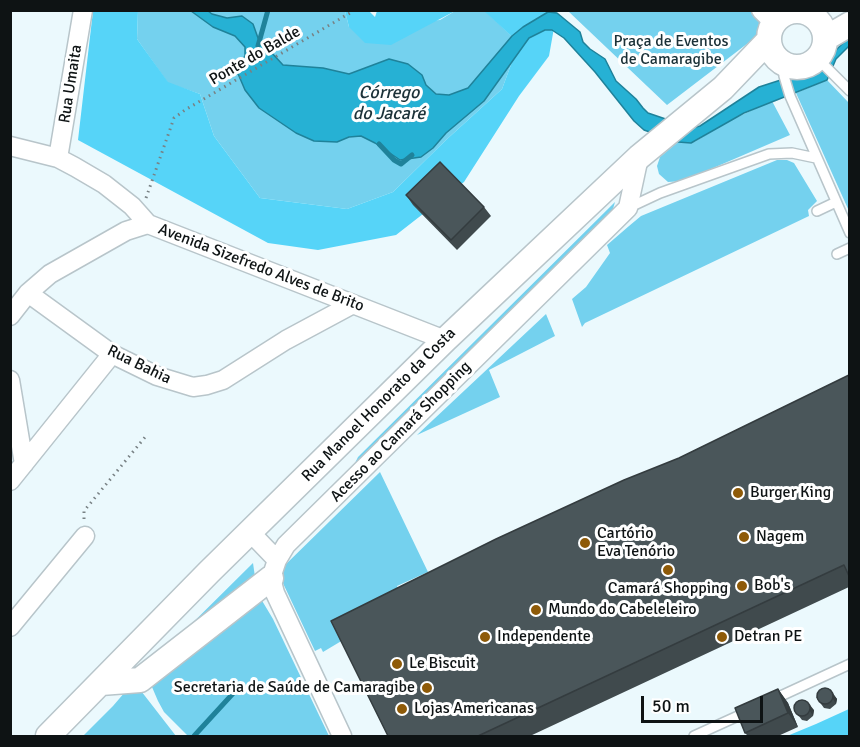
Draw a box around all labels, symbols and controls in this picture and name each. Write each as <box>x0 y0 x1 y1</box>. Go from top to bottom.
street label: Ponte do Balde <box>206 22 304 90</box>
park label: Praça de Eventos de Camaragibe <box>613 32 729 70</box>
street label: Rua Umaita <box>55 43 87 125</box>
water label: Córrego do Jacaré <box>353 82 425 124</box>
street label: Avenida Sizefredo Alves de Brito <box>155 220 367 316</box>
street label: Rua Manoel Honorato da Costa <box>298 324 460 486</box>
street label: Rua Bahia <box>104 341 174 389</box>
street label: Acesso ao Camará Shopping <box>327 358 475 506</box>
place label: Burger King <box>750 483 831 503</box>
marker: Burger King <box>731 486 745 500</box>
place label: Cartório Eva Tenório <box>597 524 675 562</box>
place label: Nagem <box>756 527 804 547</box>
marker: Nagem <box>737 530 751 544</box>
marker: Cartório Eva Tenório <box>578 536 592 550</box>
marker: Camará Shopping <box>661 563 675 577</box>
place label: Bob's <box>754 576 791 596</box>
place label: Camará Shopping <box>608 579 728 599</box>
marker: Bob's <box>735 579 749 593</box>
place label: Mundo do Cabeleleiro <box>548 600 696 620</box>
marker: Mundo do Cabeleleiro <box>529 603 543 617</box>
place label: Independente <box>497 627 591 647</box>
place label: Detran PE <box>734 627 802 647</box>
marker: Independente <box>478 630 492 644</box>
marker: Detran PE <box>715 630 729 644</box>
place label: Le Biscuit <box>409 654 476 674</box>
marker: Le Biscuit <box>390 657 404 671</box>
place label: Secretaria de Saúde de Camaragibe <box>174 678 415 698</box>
marker: Secretaria de Saúde de Camaragibe <box>420 681 434 695</box>
scale bar <box>644 684 766 722</box>
text: 50 m <box>652 695 690 717</box>
place label: Lojas Americanas <box>414 699 534 719</box>
marker: Lojas Americanas <box>395 702 409 716</box>

